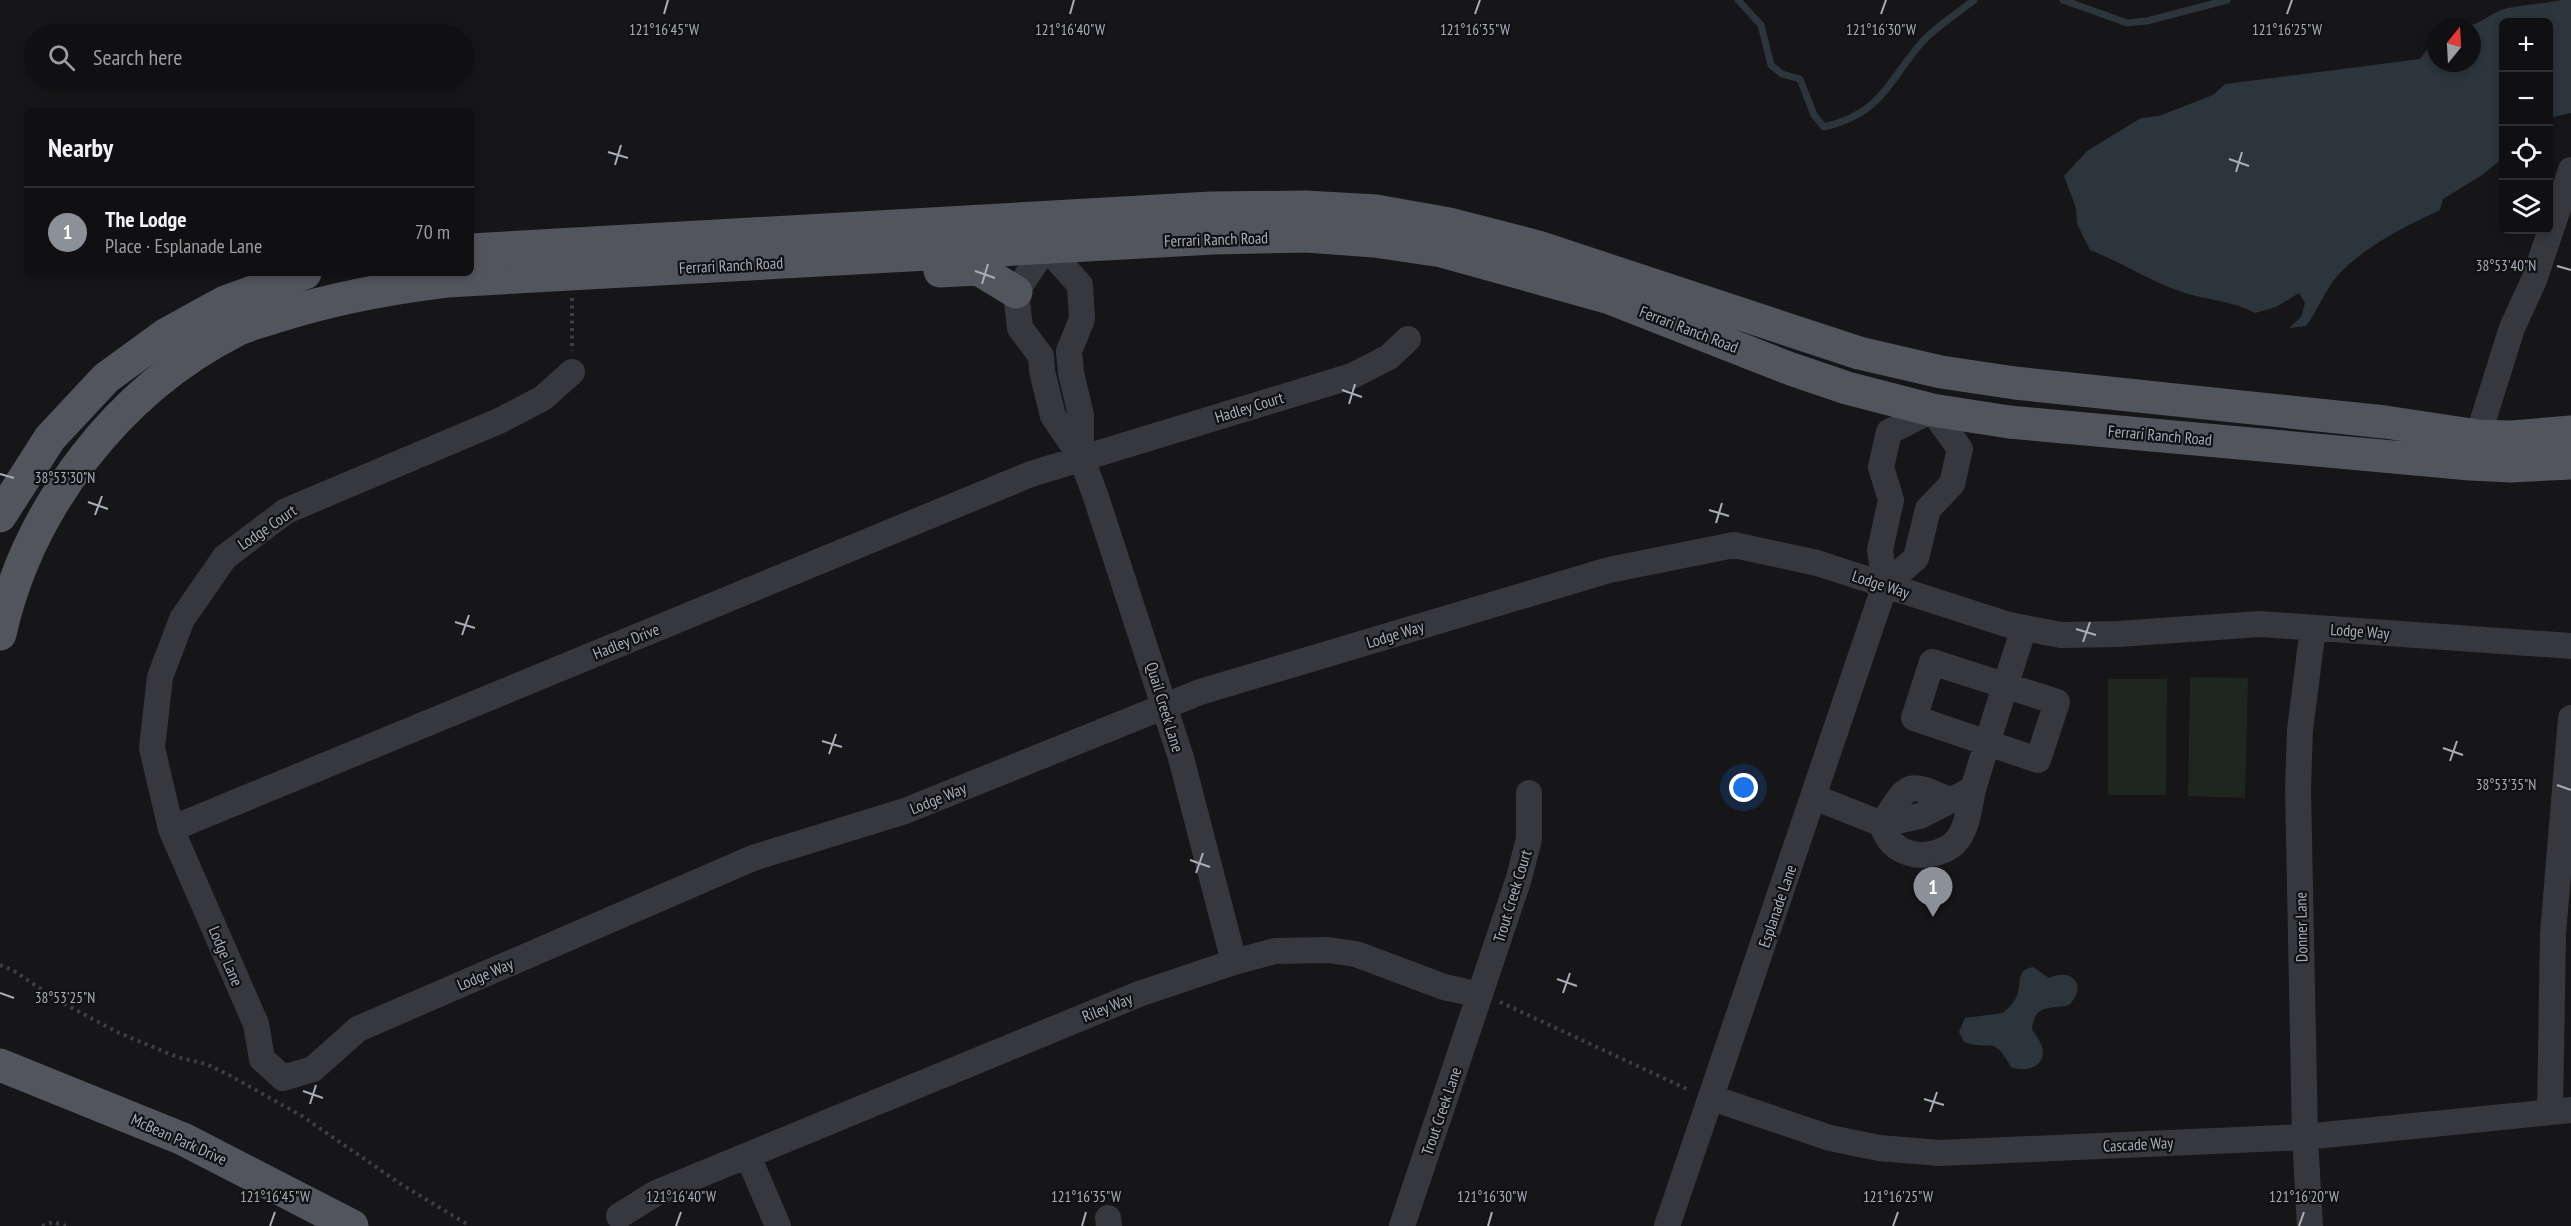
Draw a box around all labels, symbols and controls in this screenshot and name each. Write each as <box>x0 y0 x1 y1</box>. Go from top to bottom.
north arrow <box>2427 18 2481 72</box>
map controls <box>2499 18 2553 234</box>
button: + <box>2499 18 2553 72</box>
text: 121°16'45"W <box>629 20 699 39</box>
text: 121°16'40"W <box>1035 20 1105 39</box>
text: 121°16'35"W <box>1440 20 1510 39</box>
text: 121°16'30"W <box>1846 20 1916 39</box>
text: 121°16'25"W <box>2252 20 2322 39</box>
search box <box>24 24 474 90</box>
icon: search <box>45 41 78 74</box>
text: Search here <box>93 43 182 71</box>
button: − <box>2499 72 2553 126</box>
button: locate <box>2499 126 2553 180</box>
text: Nearby <box>48 131 113 164</box>
button: layers <box>2499 180 2553 234</box>
text: The Lodge <box>105 205 187 233</box>
text: 1 <box>63 219 72 245</box>
text: 70 m <box>415 219 450 245</box>
street label: Ferrari Ranch Road <box>1164 227 1268 251</box>
text: Place · Esplanade Lane <box>105 233 262 259</box>
street label: Ferrari Ranch Road <box>678 252 784 278</box>
text: 38°53'40"N <box>2476 256 2536 275</box>
street label: Ferrari Ranch Road <box>1637 301 1741 357</box>
street label: Hadley Court <box>1212 387 1286 427</box>
street label: Ferrari Ranch Road <box>2107 420 2213 450</box>
text: 38°53'30"N <box>35 468 95 487</box>
street label: Lodge Court <box>234 500 301 554</box>
street label: Lodge Way <box>1850 565 1912 603</box>
street label: Lodge Way <box>1364 616 1426 652</box>
street label: Hadley Drive <box>590 619 662 663</box>
street label: Lodge Way <box>2330 619 2390 643</box>
street label: Quail Creek Lane <box>1142 660 1188 754</box>
your location <box>1729 773 1758 802</box>
text: 38°53'35"N <box>2476 775 2536 794</box>
street label: Lodge Way <box>907 778 969 818</box>
street label: Trout Creek Court <box>1488 847 1536 945</box>
street label: Esplanade Lane <box>1754 862 1800 950</box>
pin: 1 <box>1914 868 1952 917</box>
street label: Donner Lane <box>2290 892 2312 962</box>
street label: Lodge Lane <box>204 923 248 989</box>
street label: Lodge Way <box>454 953 516 995</box>
text: 38°53'25"N <box>35 988 95 1007</box>
street label: Riley Way <box>1079 988 1135 1026</box>
street label: Trout Creek Lane <box>1417 1064 1465 1158</box>
street label: McBean Park Drive <box>128 1109 230 1169</box>
street label: Cascade Way <box>2102 1132 2174 1156</box>
text: 121°16'45"W <box>240 1187 310 1206</box>
text: 121°16'40"W <box>646 1187 716 1206</box>
text: 121°16'35"W <box>1051 1187 1121 1206</box>
text: 121°16'30"W <box>1457 1187 1527 1206</box>
text: 121°16'25"W <box>1863 1187 1933 1206</box>
text: 121°16'20"W <box>2269 1187 2339 1206</box>

